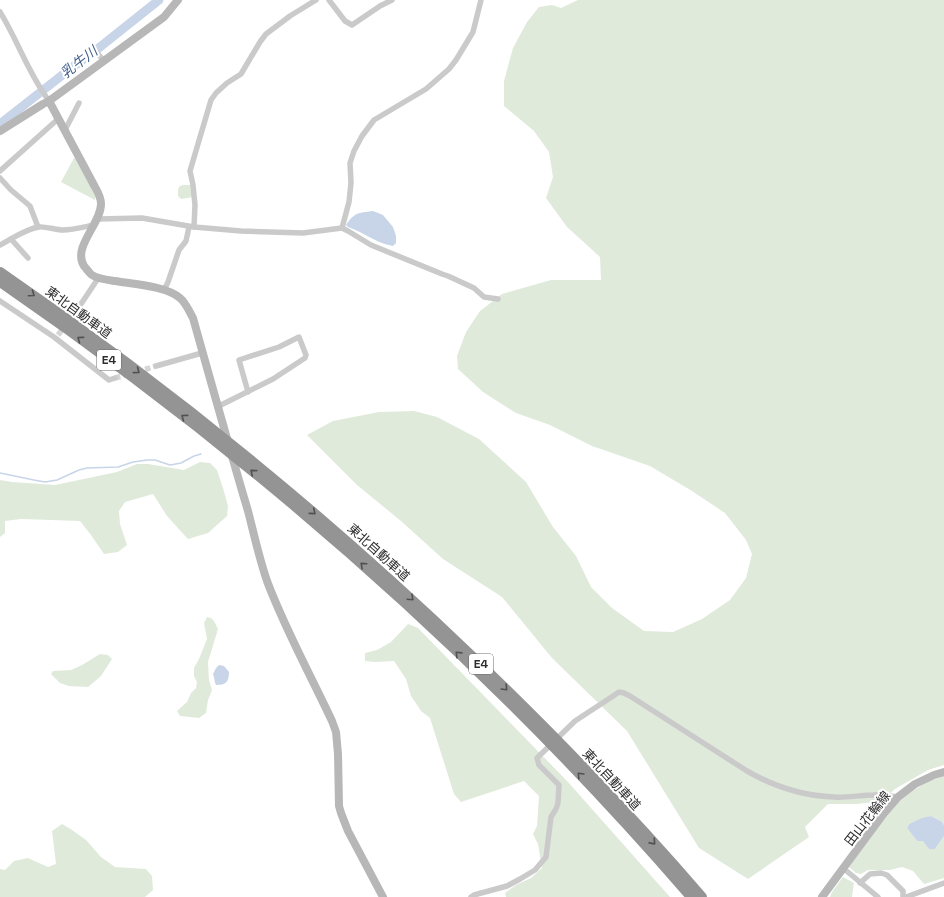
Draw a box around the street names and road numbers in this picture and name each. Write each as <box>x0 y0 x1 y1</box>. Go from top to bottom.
street label: 東北自動車道 <box>42 283 115 342</box>
road number: E4 <box>97 350 121 370</box>
street label: 東北自動車道 <box>344 520 413 585</box>
road number: E4 <box>469 654 493 674</box>
street label: 東北自動車道 <box>579 745 644 814</box>
street label: 田山花輪線 <box>841 787 894 849</box>

